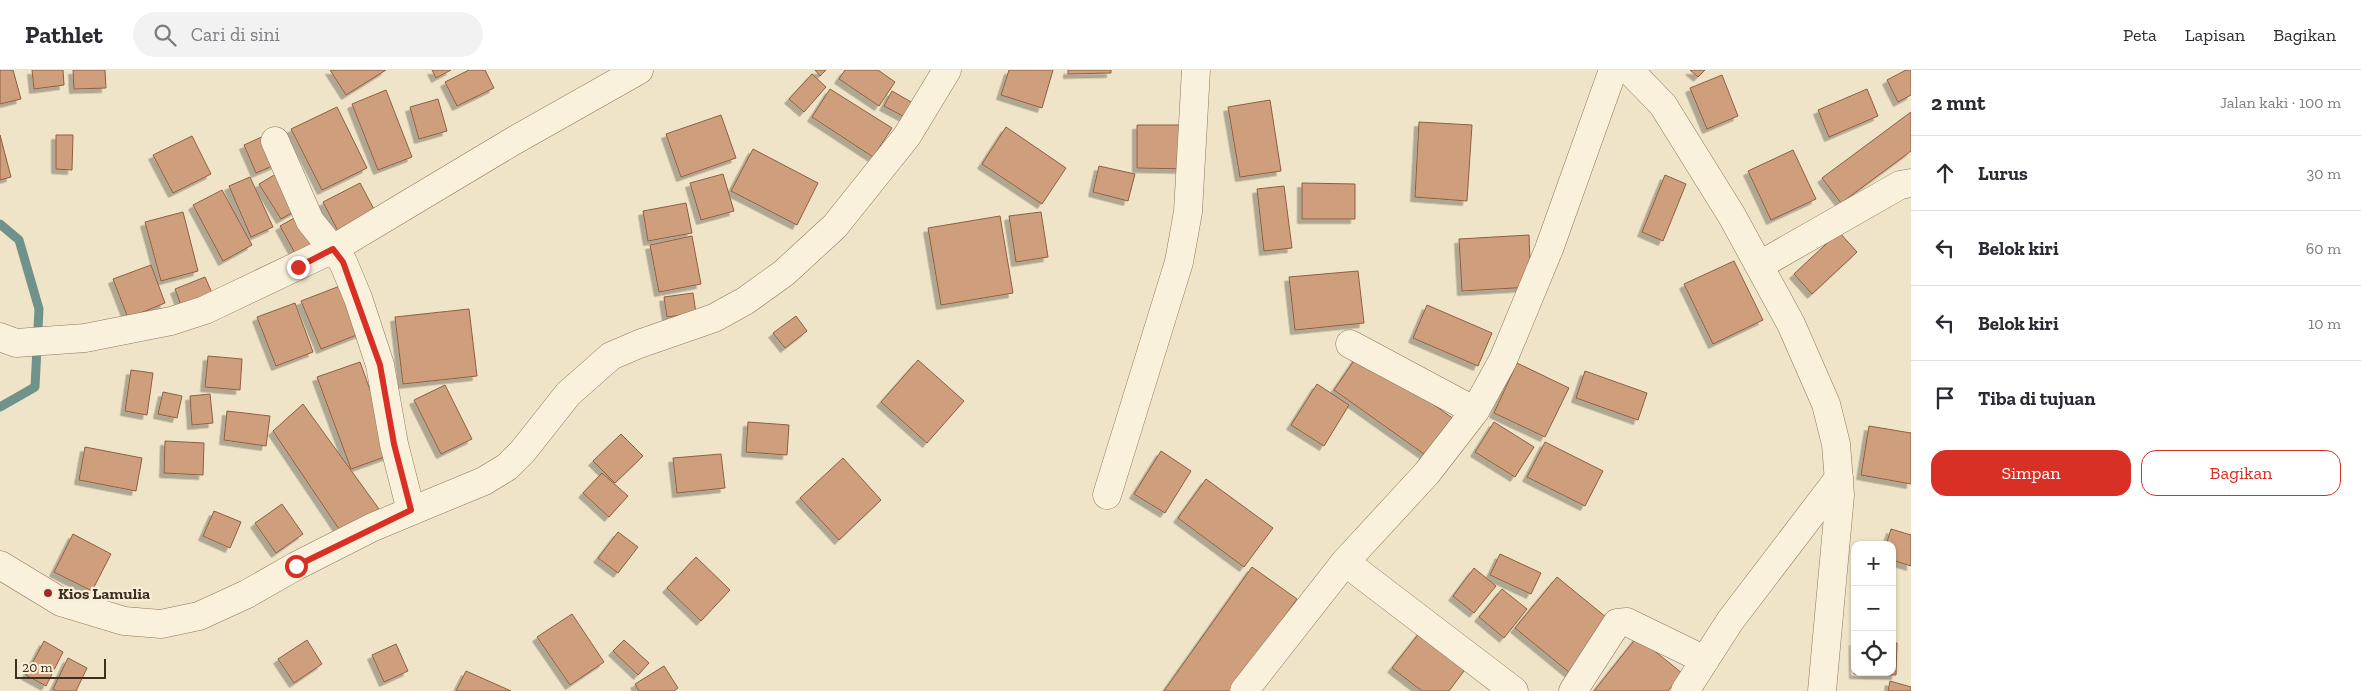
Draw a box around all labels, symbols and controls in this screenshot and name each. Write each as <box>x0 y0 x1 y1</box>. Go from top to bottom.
search box <box>133 12 483 57</box>
text: Pathlet <box>25 20 103 49</box>
icon: search <box>151 21 179 49</box>
text: Cari di sini <box>191 23 280 46</box>
text: Peta <box>2123 24 2157 46</box>
text: Lapisan <box>2185 24 2245 46</box>
text: Bagikan <box>2273 24 2336 46</box>
text: 2 mnt <box>1931 90 1985 115</box>
text: Jalan kaki · 100 m <box>2220 93 2341 112</box>
icon: ahead <box>1931 159 1959 187</box>
text: Lurus <box>1978 162 2028 185</box>
text: 30 m <box>2307 164 2341 183</box>
icon: left <box>1931 234 1959 262</box>
text: Belok kiri <box>1978 237 2059 260</box>
text: 60 m <box>2306 239 2341 258</box>
route end <box>287 256 310 279</box>
icon: left <box>1931 309 1959 337</box>
text: Belok kiri <box>1978 312 2059 335</box>
text: 10 m <box>2308 314 2341 333</box>
icon: arrive <box>1931 384 1959 412</box>
text: Tiba di tujuan <box>1978 387 2095 410</box>
button: Simpan <box>1931 450 2131 496</box>
button: Bagikan <box>2141 450 2341 496</box>
map controls <box>1851 541 1896 676</box>
button: + <box>1851 541 1896 586</box>
route start <box>285 555 308 578</box>
place label: Kios Lamulia <box>58 584 150 603</box>
button: − <box>1851 586 1896 631</box>
marker: Kios Lamulia <box>42 587 54 599</box>
button: locate <box>1851 631 1896 676</box>
scale bar <box>15 656 106 679</box>
text: 20 m <box>22 659 53 676</box>

